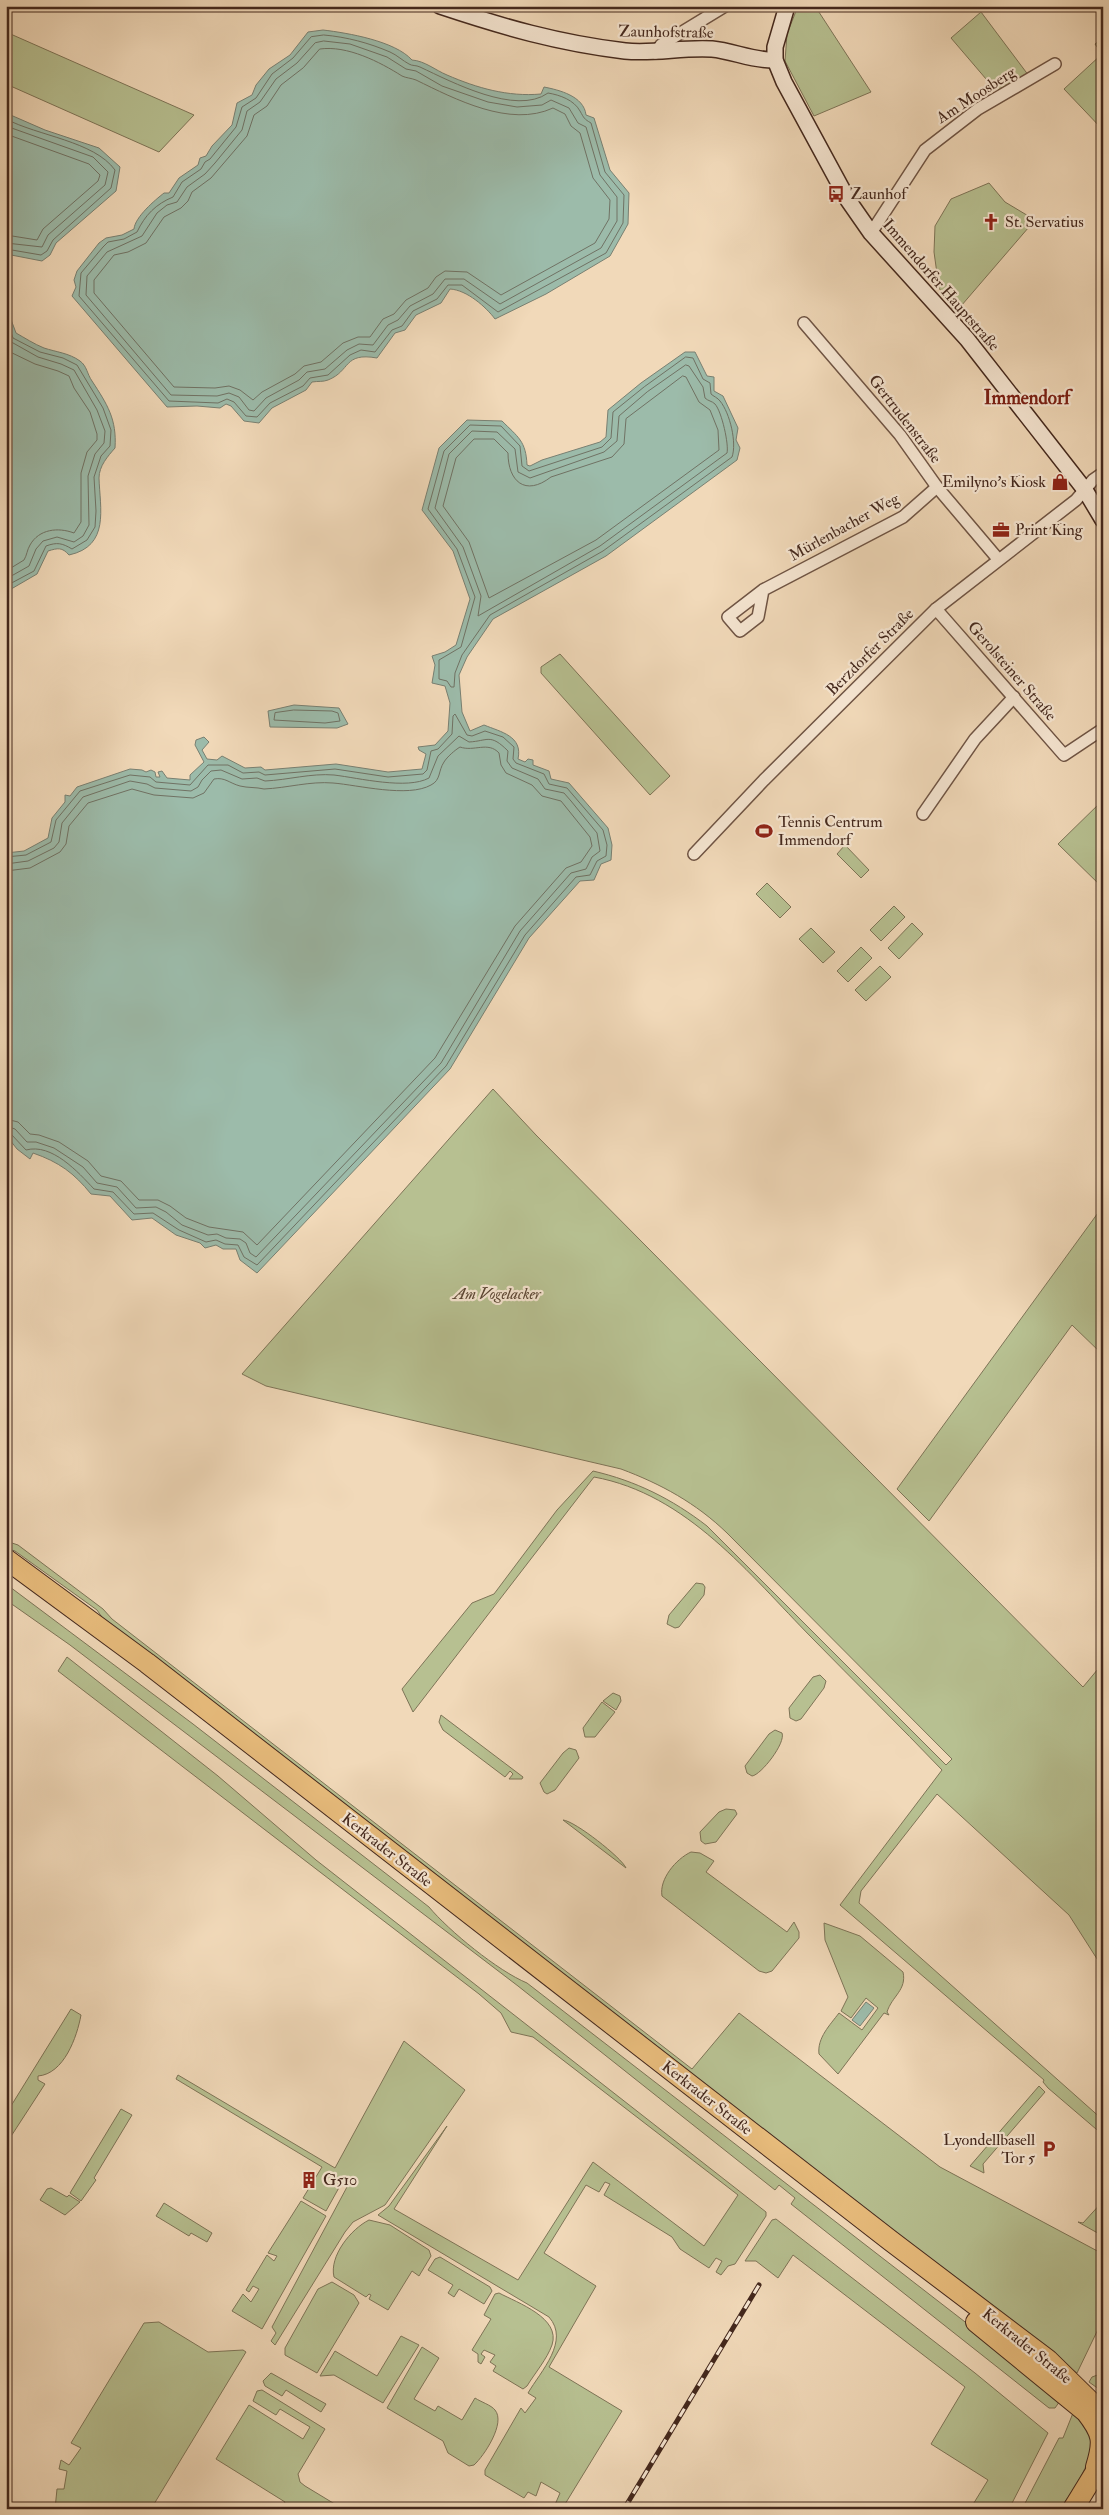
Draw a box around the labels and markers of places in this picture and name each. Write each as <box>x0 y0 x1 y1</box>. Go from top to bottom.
bus stop icon: Zaunhof <box>826 184 846 204</box>
place label: Zaunhof <box>850 184 909 204</box>
church icon: St. Servatius <box>981 212 1001 232</box>
place label: St. Servatius <box>1005 212 1084 232</box>
place label: Emilyno’s Kiosk <box>942 472 1046 492</box>
shop icon: Emilyno’s Kiosk <box>1050 472 1070 492</box>
office icon: Print King <box>991 520 1011 540</box>
place label: Print King <box>1015 520 1084 540</box>
place label: Tennis Centrum Immendorf <box>778 812 883 850</box>
sports icon: Tennis Centrum Immendorf <box>754 821 774 841</box>
place label: Lyondellbasell Tor 5 <box>943 2130 1035 2168</box>
parking icon: Lyondellbasell Tor 5 <box>1039 2139 1059 2159</box>
building icon: G510 <box>299 2170 319 2190</box>
place label: G510 <box>323 2170 357 2190</box>

